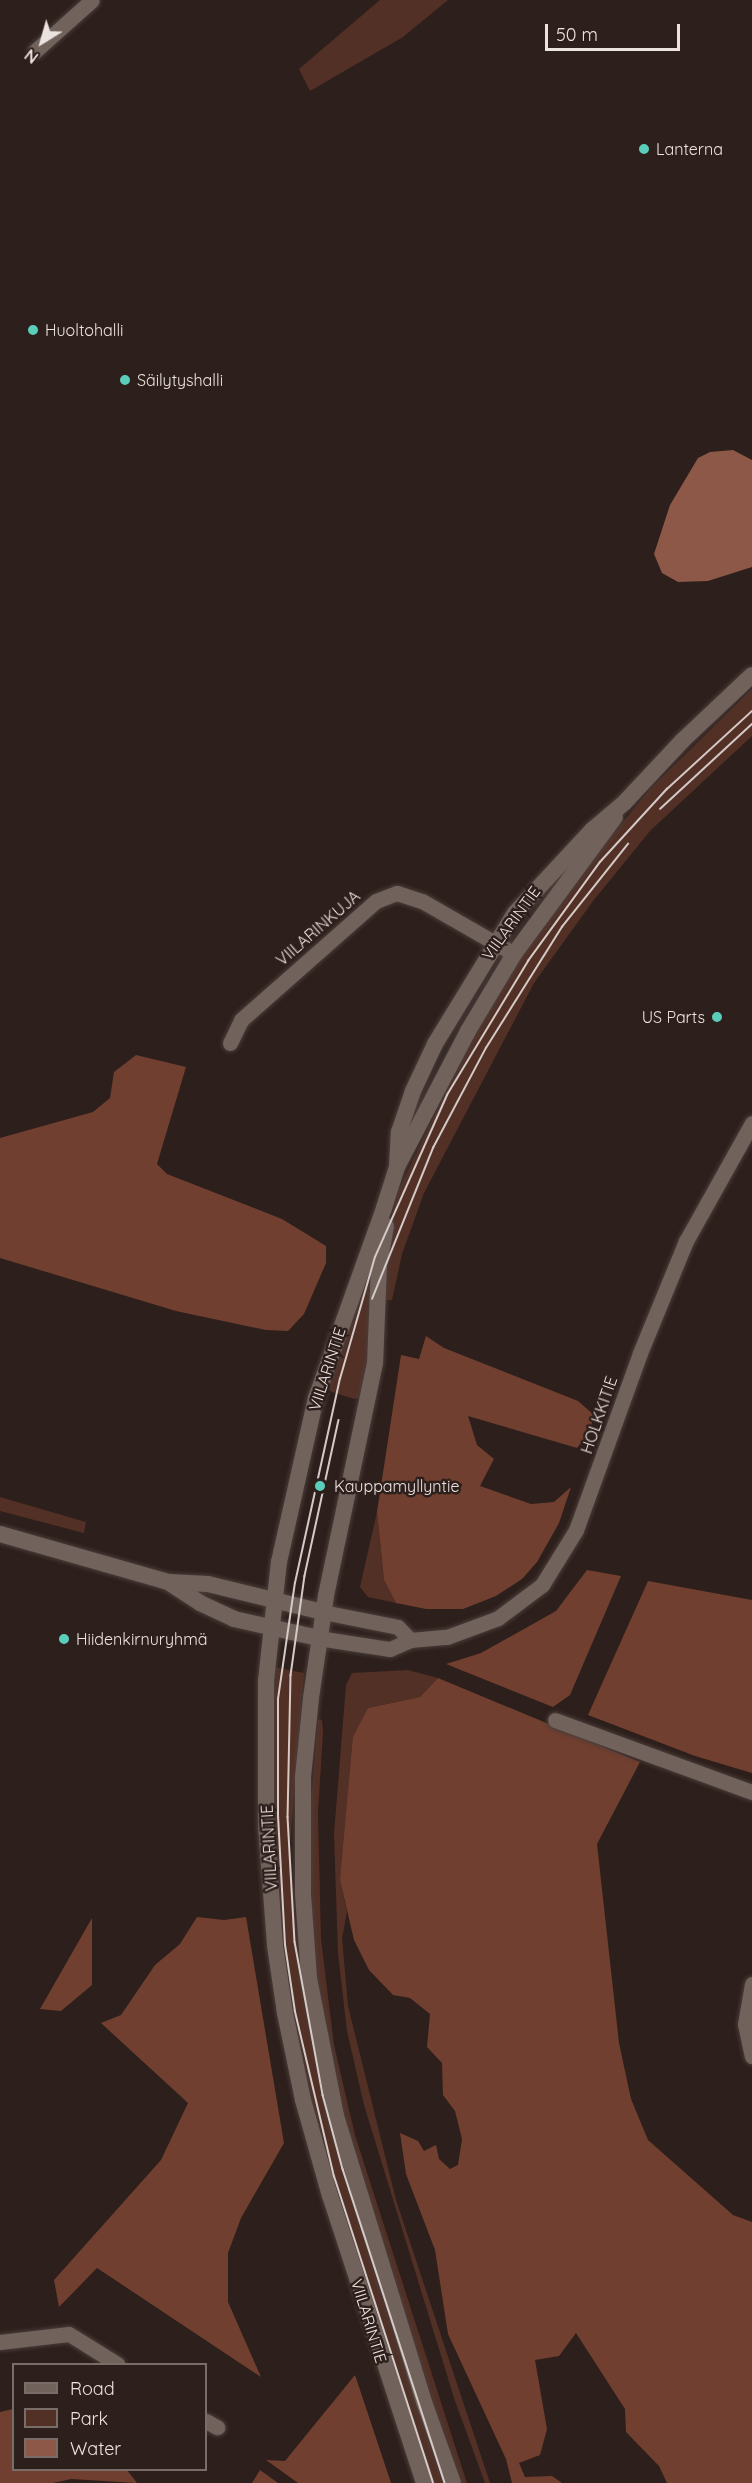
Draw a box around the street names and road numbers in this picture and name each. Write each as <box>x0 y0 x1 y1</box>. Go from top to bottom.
street label: VIILARINTIE <box>478 882 544 964</box>
street label: VIILARINKUJA <box>272 886 364 970</box>
street label: VIILARINTIE <box>304 1325 350 1413</box>
street label: HOLKKITIE <box>577 1374 621 1456</box>
street label: VIILARINTIE <box>257 1804 281 1892</box>
street label: VIILARINTIE <box>347 2277 391 2365</box>

